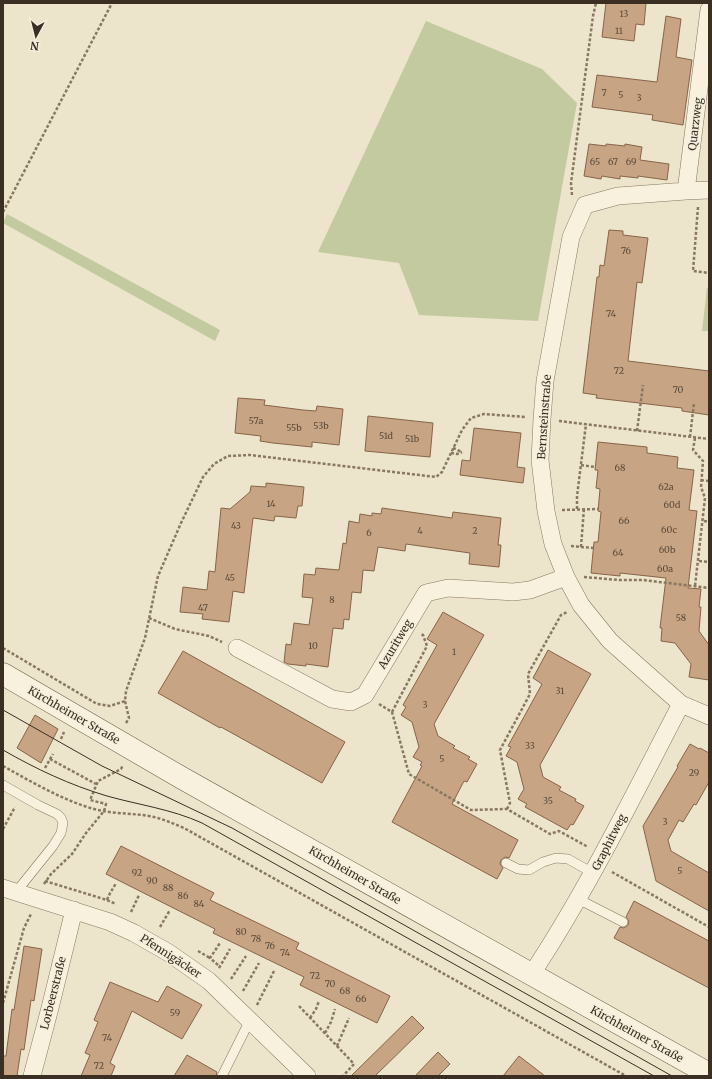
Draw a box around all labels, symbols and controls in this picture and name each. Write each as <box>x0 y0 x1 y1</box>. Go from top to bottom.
house number: 13 <box>620 8 628 19</box>
north arrow <box>16 16 56 56</box>
house number: 11 <box>615 25 623 36</box>
text: N <box>29 38 40 53</box>
house number: 7 <box>601 87 607 98</box>
house number: 5 <box>618 89 624 100</box>
house number: 3 <box>636 92 642 103</box>
street label: Quarzweg <box>685 96 705 151</box>
house number: 65 <box>590 156 600 167</box>
house number: 67 <box>608 156 618 167</box>
house number: 69 <box>626 156 636 167</box>
house number: 76 <box>621 245 632 256</box>
house number: 74 <box>606 308 616 319</box>
house number: 72 <box>614 365 624 376</box>
street label: Bernsteinstraße <box>534 374 554 460</box>
house number: 70 <box>673 384 684 395</box>
house number: 57a <box>249 415 263 426</box>
house number: 53b <box>313 420 329 431</box>
house number: 55b <box>286 422 302 433</box>
house number: 51d <box>379 430 394 441</box>
house number: 51b <box>405 433 420 444</box>
house number: 68 <box>615 462 625 473</box>
house number: 62a <box>658 481 674 492</box>
house number: 14 <box>266 498 276 509</box>
house number: 60d <box>664 499 681 510</box>
house number: 66 <box>619 515 630 526</box>
house number: 43 <box>231 520 241 531</box>
house number: 60c <box>661 524 677 535</box>
house number: 4 <box>417 525 423 536</box>
house number: 2 <box>472 525 478 536</box>
house number: 6 <box>366 527 372 538</box>
house number: 60b <box>659 544 676 555</box>
house number: 64 <box>613 547 624 558</box>
house number: 60a <box>657 563 673 574</box>
house number: 45 <box>225 572 235 583</box>
house number: 8 <box>329 594 335 605</box>
house number: 47 <box>198 602 208 613</box>
house number: 58 <box>676 612 686 623</box>
street label: Azuritweg <box>374 616 415 672</box>
house number: 10 <box>308 640 318 651</box>
house number: 1 <box>452 646 456 657</box>
street label: Kirchheimer Straße <box>25 683 123 747</box>
house number: 31 <box>556 685 564 696</box>
house number: 3 <box>422 699 428 710</box>
house number: 33 <box>525 740 535 751</box>
house number: 5 <box>439 753 445 764</box>
house number: 29 <box>689 767 699 778</box>
house number: 35 <box>543 795 553 806</box>
street label: Graphitweg <box>589 811 629 873</box>
house number: 3 <box>662 816 668 827</box>
street label: Kirchheimer Straße <box>306 843 404 907</box>
house number: 5 <box>677 865 683 876</box>
house number: 92 <box>132 867 142 878</box>
house number: 90 <box>146 875 158 886</box>
house number: 88 <box>163 882 173 893</box>
house number: 86 <box>178 890 189 901</box>
house number: 84 <box>194 898 205 909</box>
house number: 80 <box>235 926 247 937</box>
street label: Pfennigäcker <box>138 931 204 981</box>
house number: 78 <box>251 933 261 944</box>
house number: 76 <box>265 940 276 951</box>
house number: 74 <box>280 947 290 958</box>
street label: Lorbeerstraße <box>37 955 69 1031</box>
house number: 72 <box>310 970 320 981</box>
house number: 70 <box>325 978 336 989</box>
house number: 68 <box>340 985 350 996</box>
house number: 66 <box>356 993 367 1004</box>
street label: Kirchheimer Straße <box>588 1003 686 1065</box>
house number: 59 <box>170 1007 180 1018</box>
house number: 74 <box>102 1032 112 1043</box>
house number: 72 <box>94 1060 104 1071</box>

